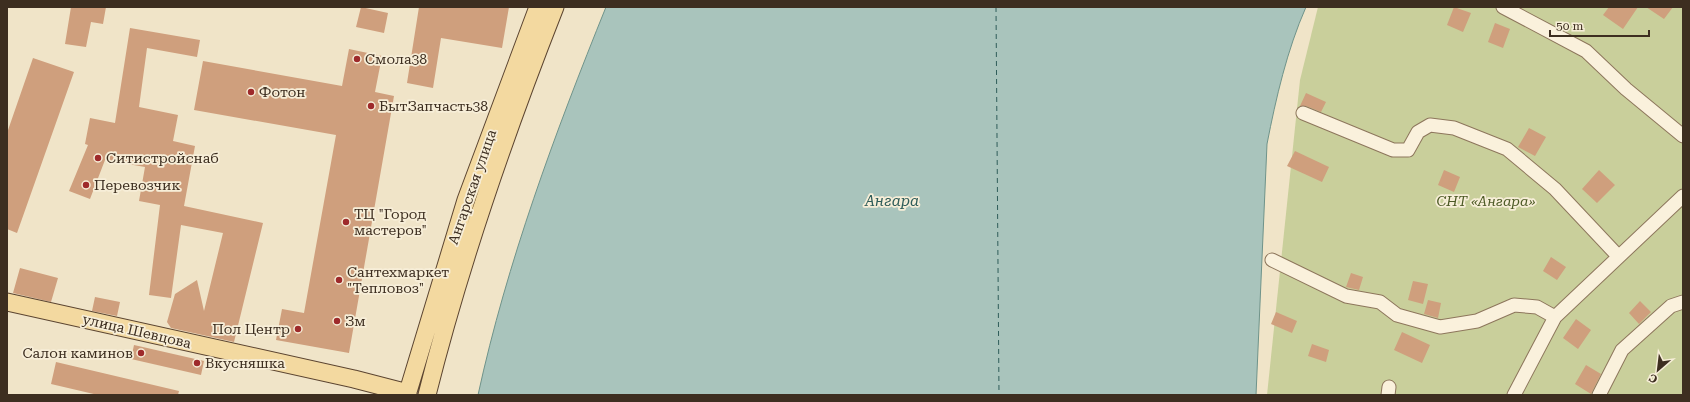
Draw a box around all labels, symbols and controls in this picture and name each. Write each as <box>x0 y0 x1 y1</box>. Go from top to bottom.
scale bar <box>1550 12 1649 38</box>
text: 50 m <box>1556 19 1583 33</box>
place label: Смола38 <box>365 51 427 67</box>
marker: Смола38 <box>352 54 362 64</box>
place label: Фотон <box>259 84 305 100</box>
marker: Фотон <box>246 87 256 97</box>
place label: БытЗапчасть38 <box>379 98 488 114</box>
marker: БытЗапчасть38 <box>366 101 376 111</box>
street label: Ангарская улица <box>445 127 499 247</box>
place label: Ситистройснаб <box>106 150 219 166</box>
marker: Ситистройснаб <box>93 153 103 163</box>
place label: Перевозчик <box>94 177 180 193</box>
marker: Перевозчик <box>81 180 91 190</box>
water label: Ангара <box>864 192 919 210</box>
park label: СНТ «Ангара» <box>1437 193 1536 209</box>
place label: ТЦ "Город мастеров" <box>354 206 427 238</box>
marker: ТЦ "Город мастеров" <box>341 217 351 227</box>
place label: Сантехмаркет "Тепловоз" <box>347 264 449 296</box>
marker: Сантехмаркет "Тепловоз" <box>334 275 344 285</box>
street label: улица Шевцова <box>81 311 193 351</box>
place label: Зм <box>345 313 366 329</box>
marker: Зм <box>332 316 342 326</box>
place label: Пол Центр <box>212 321 290 337</box>
marker: Пол Центр <box>293 324 303 334</box>
place label: Салон каминов <box>22 345 133 361</box>
marker: Салон каминов <box>136 348 146 358</box>
north arrow <box>1638 350 1678 390</box>
place label: Вкусняшка <box>205 355 285 371</box>
marker: Вкусняшка <box>192 358 202 368</box>
text: С <box>1647 371 1660 386</box>

